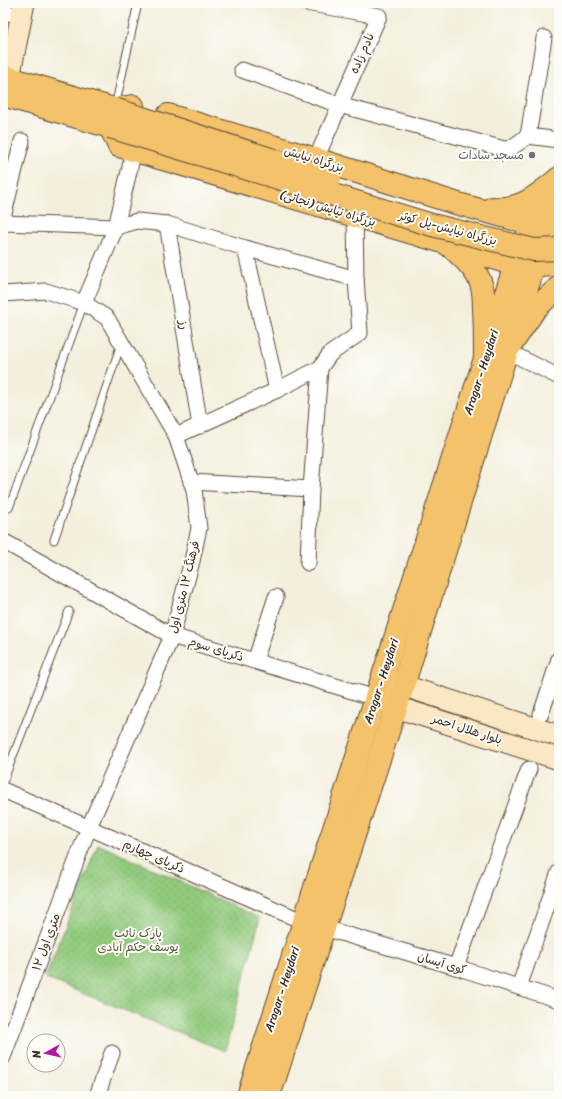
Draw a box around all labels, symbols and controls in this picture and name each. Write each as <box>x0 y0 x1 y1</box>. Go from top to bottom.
street label: نادم زاده <box>343 29 381 77</box>
street label: بزرگراه نیایش <box>281 139 347 179</box>
place label: مسجد سادات <box>458 144 524 166</box>
marker: مسجد سادات <box>527 150 537 160</box>
street label: بزرگراه نیایش (نجاتی) <box>277 183 379 233</box>
street label: بزرگراه نیایش-پل کوثر <box>396 204 499 252</box>
street label: رز <box>172 318 196 331</box>
street label: Aragar - Heydari <box>457 326 505 419</box>
street label: فرهنگ ۱۲ متری اول <box>162 538 206 636</box>
street label: ذکریای سوم <box>186 630 246 668</box>
street label: Aragar - Heydari <box>357 635 405 728</box>
street label: بلوار هلال احمر <box>428 707 505 751</box>
street label: ذکریای چهارم <box>120 833 188 879</box>
street label: ۱۲ متری اول <box>25 910 67 974</box>
park label: پارک نائب یوسف حکم آبادی <box>97 922 179 958</box>
street label: Aragar - Heydari <box>258 943 306 1036</box>
street label: کوی آیسان <box>415 945 469 981</box>
north arrow <box>26 1033 66 1073</box>
text: N <box>27 1049 47 1060</box>

